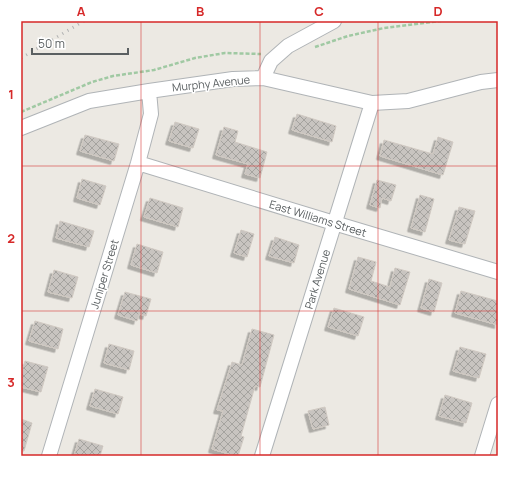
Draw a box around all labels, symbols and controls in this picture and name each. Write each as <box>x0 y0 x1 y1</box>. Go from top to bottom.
text: A <box>77 2 86 20</box>
text: B <box>196 2 204 20</box>
text: C <box>314 2 324 20</box>
text: D <box>433 2 443 20</box>
scale bar <box>32 30 128 56</box>
text: 50 m <box>38 35 65 52</box>
street label: Murphy Avenue <box>171 71 251 95</box>
text: 1 <box>8 85 14 103</box>
street label: East Williams Street <box>268 196 368 240</box>
text: 2 <box>7 229 15 247</box>
street label: Juniper Street <box>86 237 122 311</box>
street label: Park Avenue <box>301 247 333 311</box>
text: 3 <box>7 373 15 391</box>

